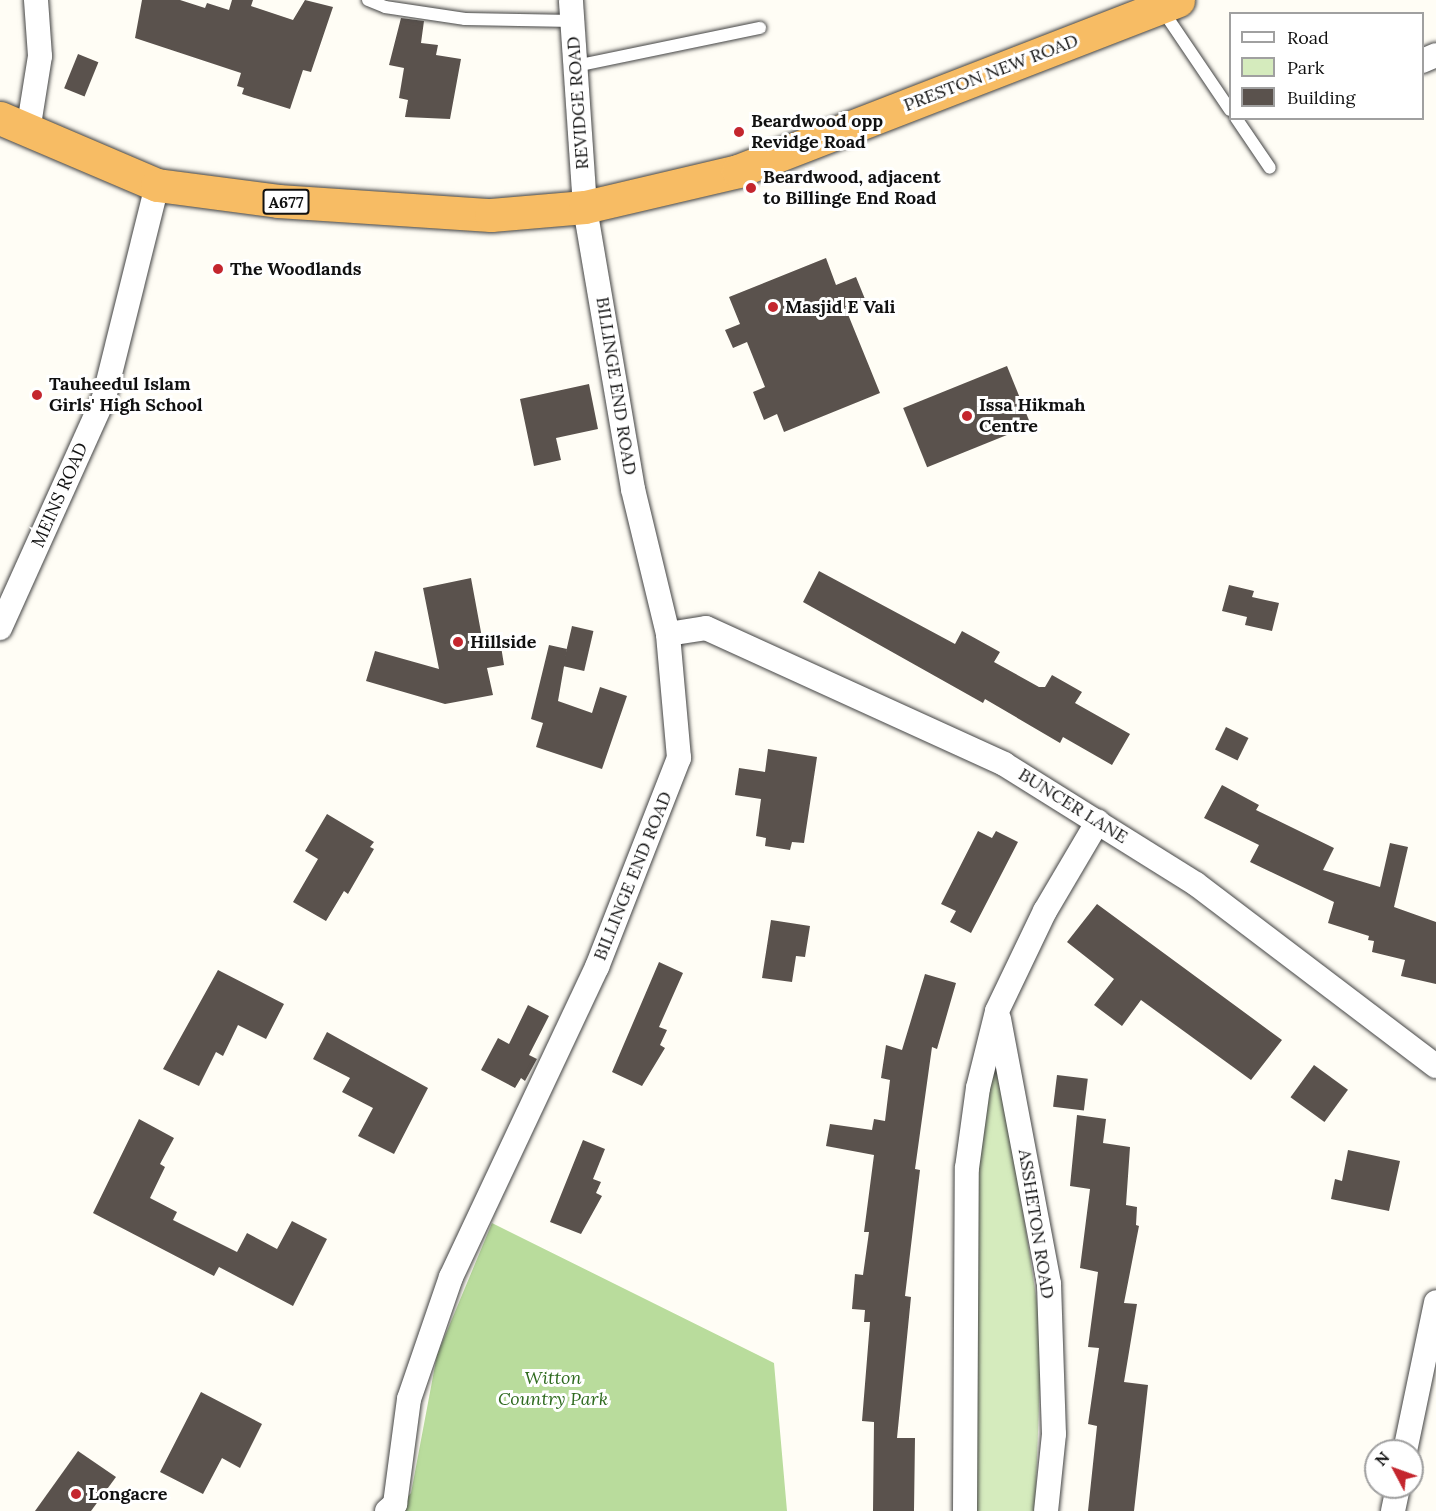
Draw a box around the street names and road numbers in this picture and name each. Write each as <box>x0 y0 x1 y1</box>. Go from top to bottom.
street label: PRESTON NEW ROAD <box>901 30 1081 116</box>
street label: REVIDGE ROAD <box>563 36 593 170</box>
road number: A677 <box>262 189 310 215</box>
street label: BILLINGE END ROAD <box>591 295 641 477</box>
street label: MEINS ROAD <box>27 439 93 551</box>
street label: BUNCER LANE <box>1014 764 1132 848</box>
street label: BILLINGE END ROAD <box>589 788 677 964</box>
street label: ASSHETON ROAD <box>1014 1148 1058 1300</box>

